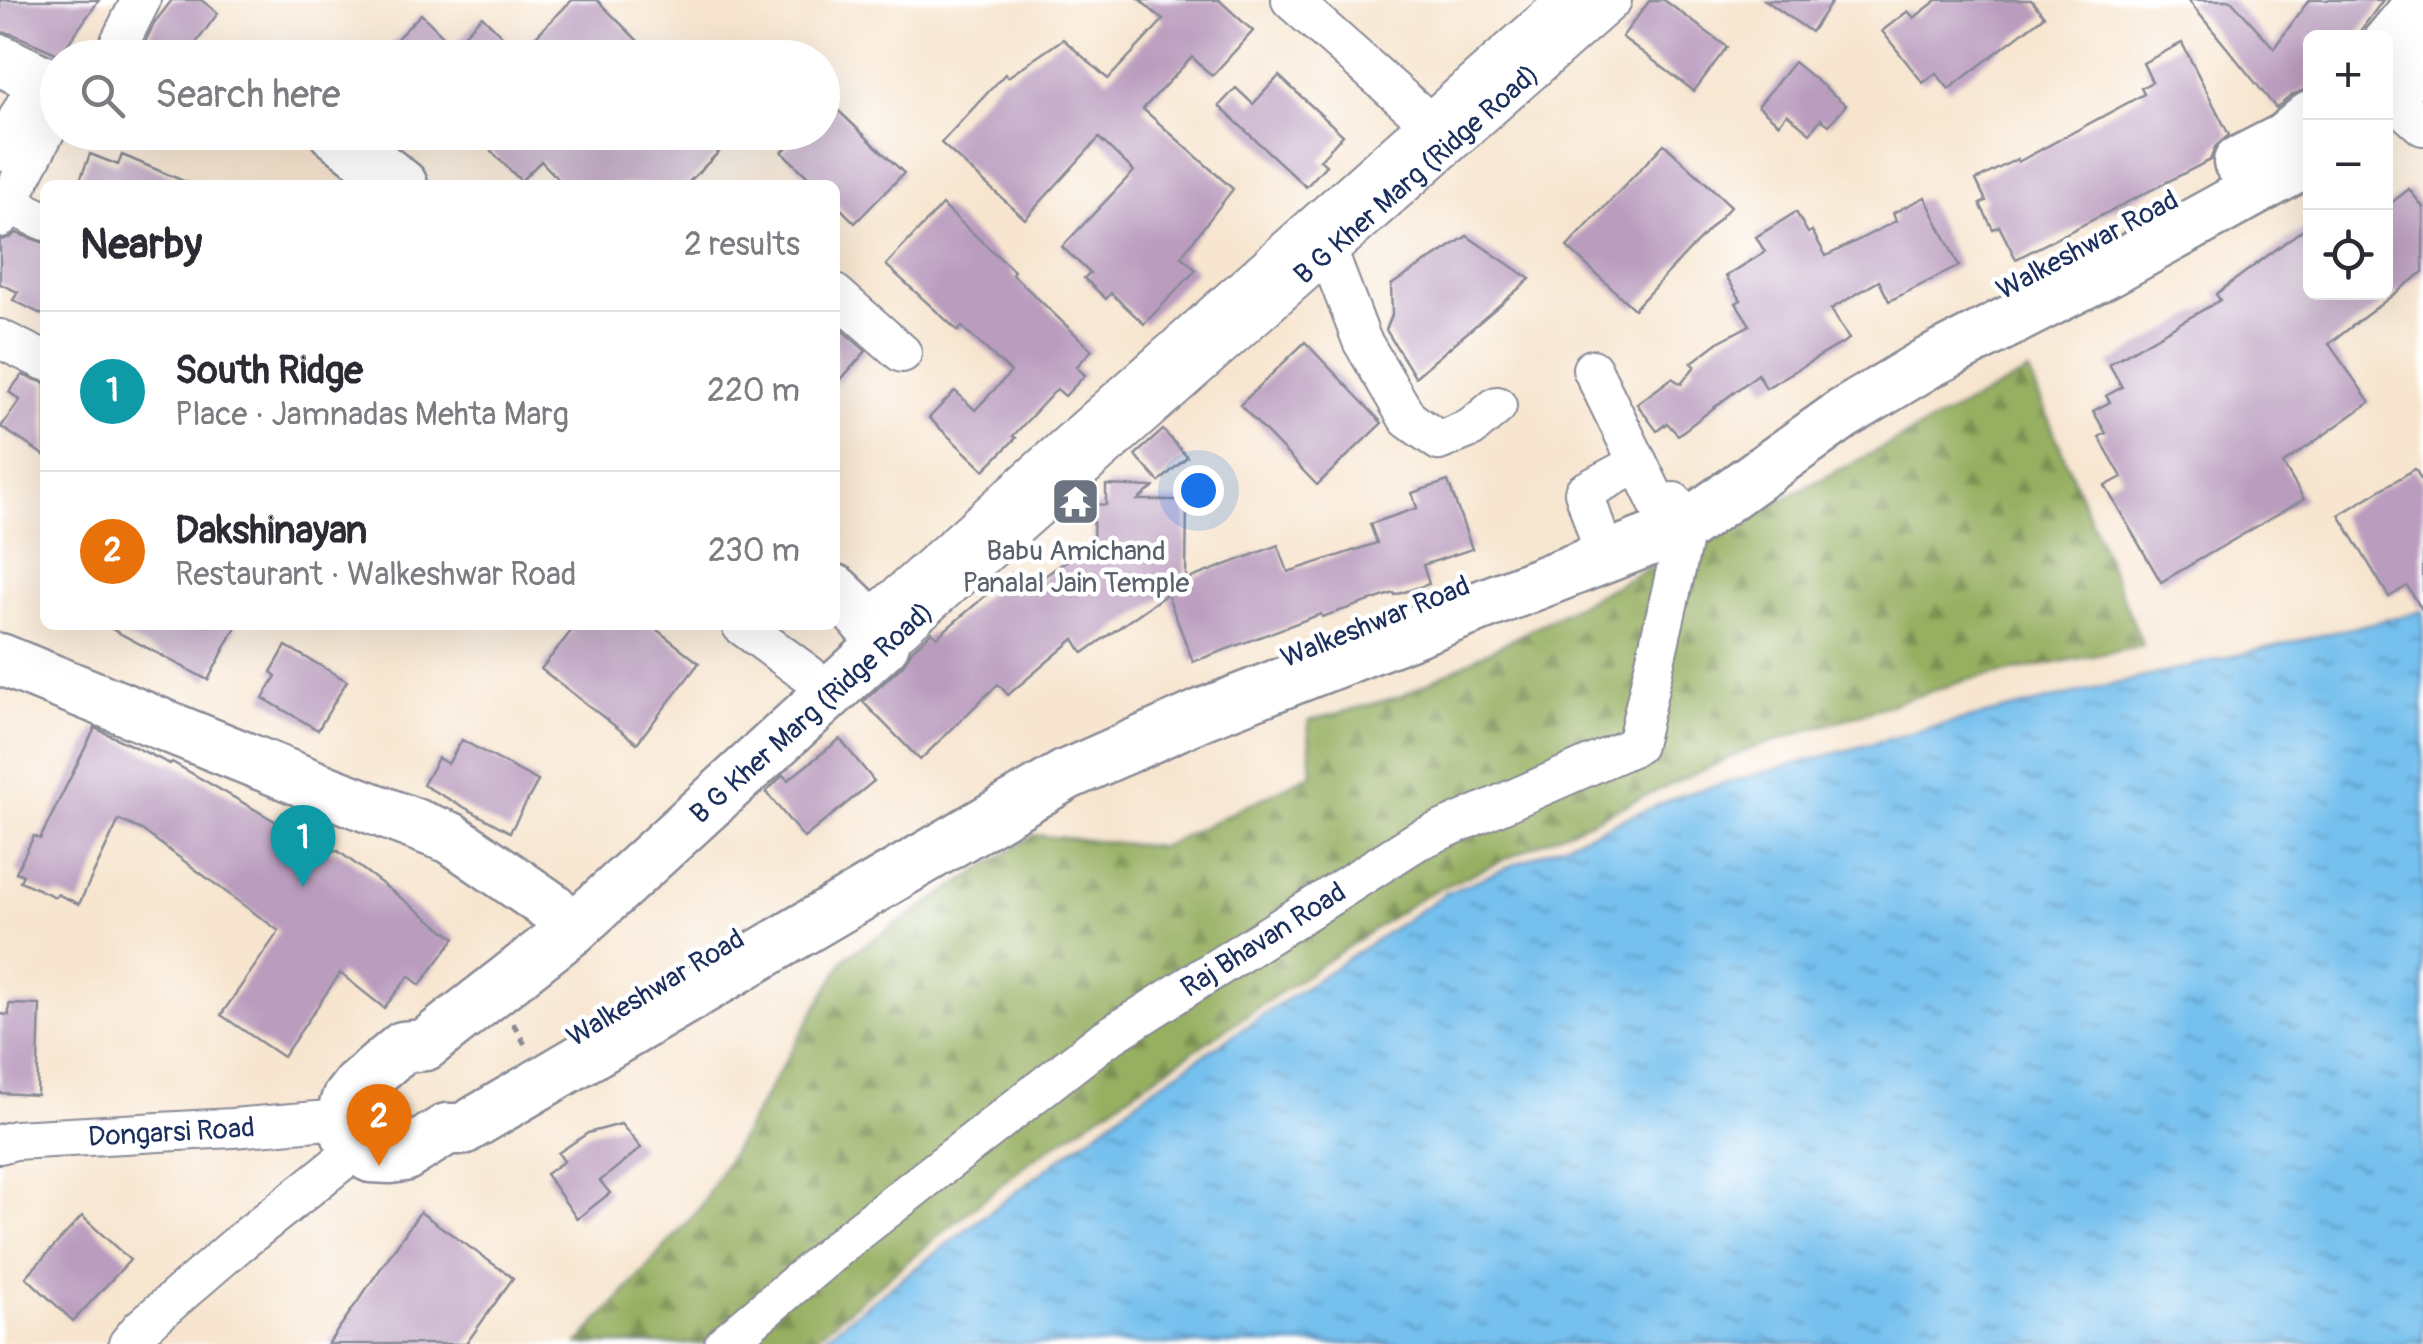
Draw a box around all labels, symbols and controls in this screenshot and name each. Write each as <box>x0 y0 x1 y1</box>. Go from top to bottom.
map controls <box>2303 30 2393 300</box>
button: + <box>2303 30 2393 120</box>
search box <box>40 40 840 150</box>
street label: B G Kher Marg (Ridge Road) <box>1287 57 1547 292</box>
icon: search <box>75 68 130 123</box>
text: Search here <box>155 71 341 119</box>
button: − <box>2303 120 2393 210</box>
street label: Walkeshwar Road <box>1991 183 2185 308</box>
button: locate <box>2303 210 2393 300</box>
text: Nearby <box>80 219 202 271</box>
text: 2 results <box>684 225 800 265</box>
text: South Ridge <box>175 347 363 395</box>
text: 1 <box>106 371 119 411</box>
text: 220 m <box>707 371 800 411</box>
text: Place · Jamnadas Mehta Marg <box>175 395 569 435</box>
your location <box>1173 465 1224 516</box>
temple icon: Babu Amichand Panalal Jain Temple <box>1050 476 1102 528</box>
text: Dakshinayan <box>175 507 367 555</box>
text: 2 <box>104 531 121 571</box>
text: 230 m <box>708 531 800 571</box>
place label: Babu Amichand Panalal Jain Temple <box>963 534 1190 601</box>
text: Restaurant · Walkeshwar Road <box>175 555 576 595</box>
street label: Walkeshwar Road <box>1276 569 1475 676</box>
street label: B G Kher Marg (Ridge Road) <box>683 595 941 832</box>
pin: 1 <box>270 804 336 887</box>
street label: Raj Bhavan Road <box>1175 875 1353 1005</box>
street label: Walkeshwar Road <box>561 922 751 1055</box>
pin: 2 <box>346 1084 412 1166</box>
street label: Dongarsi Road <box>87 1110 256 1155</box>

